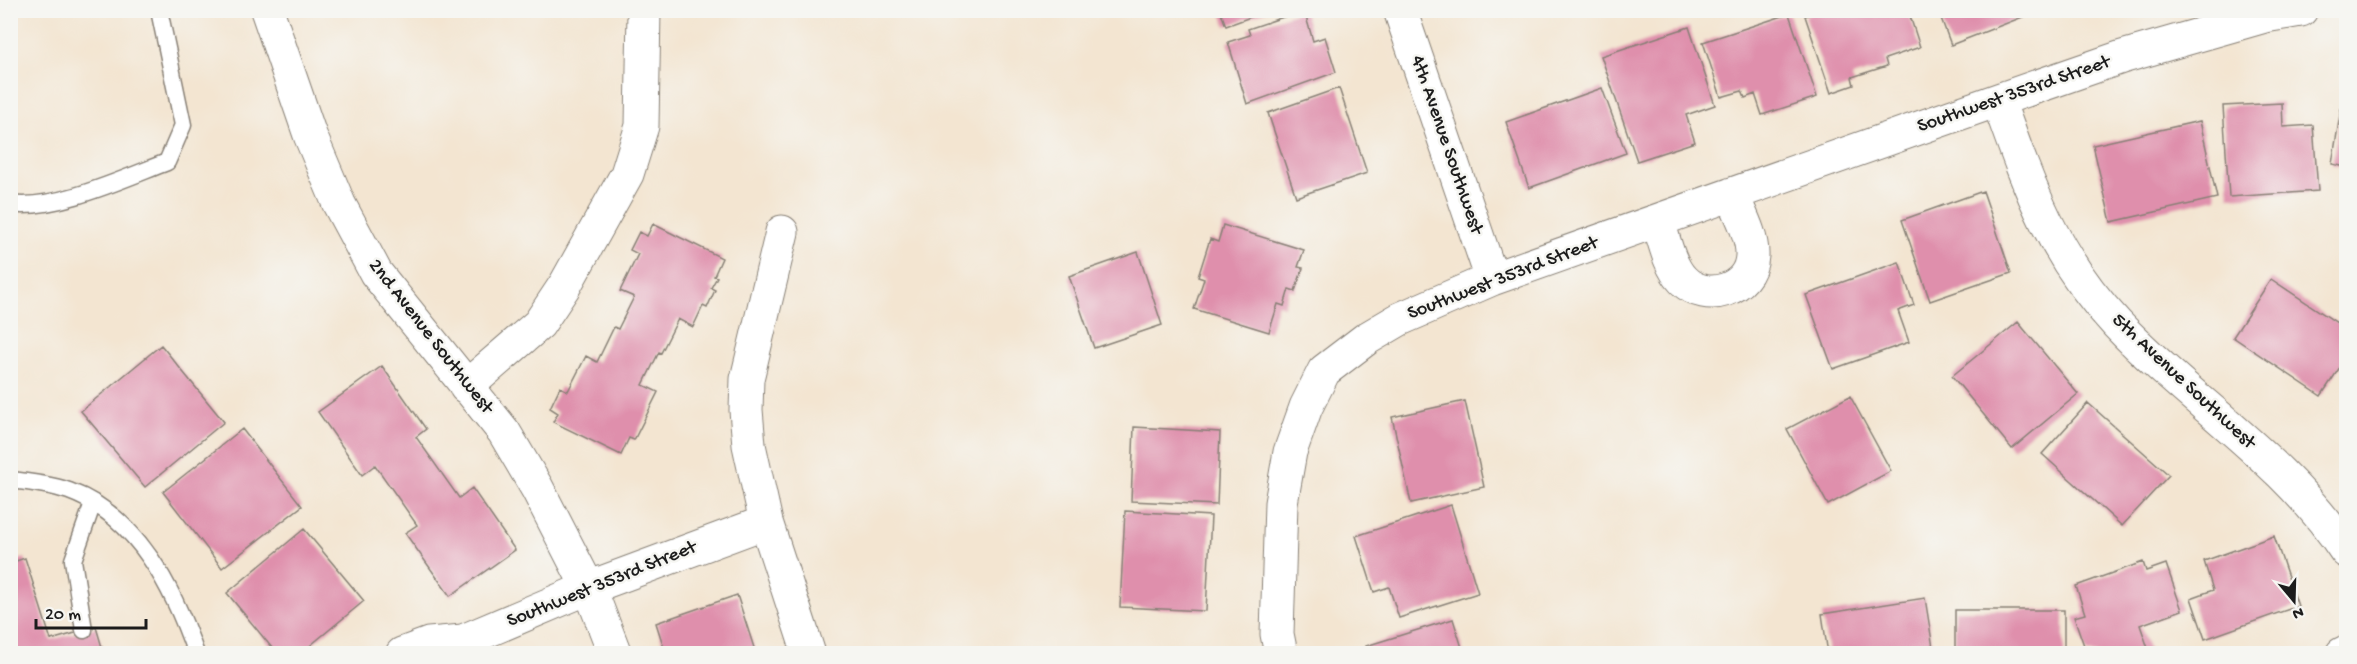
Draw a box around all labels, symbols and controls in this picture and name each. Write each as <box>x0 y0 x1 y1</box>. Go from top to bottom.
street label: Southwest 353rd Street <box>1915 51 2115 139</box>
street label: 4th Avenue Southwest <box>1405 53 1488 239</box>
street label: Southwest 353rd Street <box>1404 231 1603 326</box>
street label: 2nd Avenue Southwest <box>362 255 499 420</box>
street label: 5th Avenue Southwest <box>2106 309 2261 456</box>
street label: Southwest 353rd Street <box>504 536 702 634</box>
north arrow <box>2264 571 2324 631</box>
scale bar <box>36 592 146 630</box>
text: N <box>2289 601 2306 623</box>
text: 20 m <box>45 605 81 626</box>

